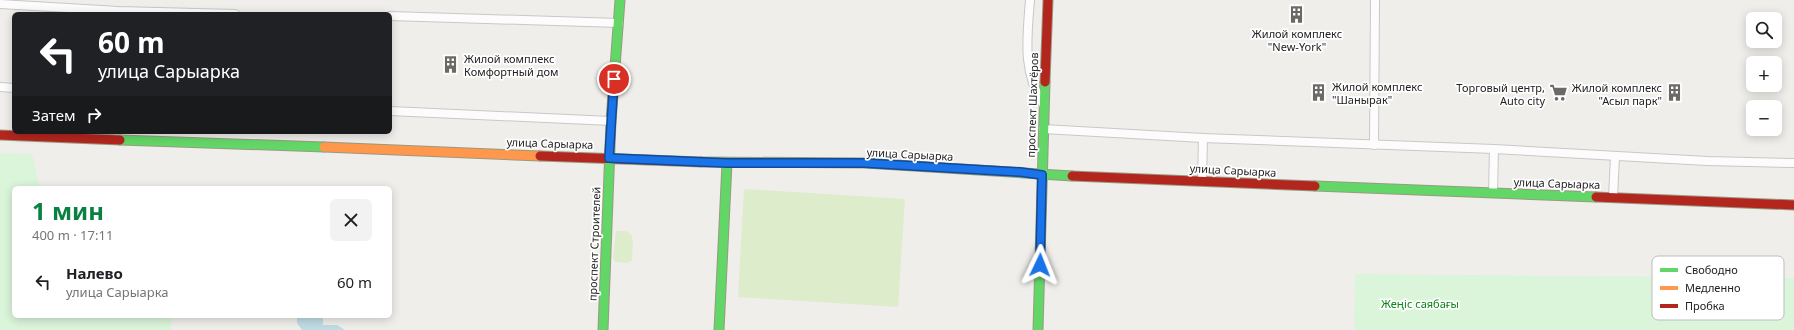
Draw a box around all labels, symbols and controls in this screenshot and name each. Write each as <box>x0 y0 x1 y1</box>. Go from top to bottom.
building icon: Жилой комплекс "New-York" <box>1287 5 1307 25</box>
map controls <box>1746 12 1782 136</box>
button: search <box>1746 12 1782 48</box>
text: 60 m <box>98 23 165 61</box>
place label: Жилой комплекс "New-York" <box>1252 26 1342 54</box>
icon: left <box>32 28 84 80</box>
place label: Жилой комплекс Комфортный дом <box>464 51 558 79</box>
street label: проспект Шахтёров <box>1023 52 1041 158</box>
building icon: Жилой комплекс Комфортный дом <box>441 54 461 74</box>
button: + <box>1746 56 1782 92</box>
text: улица Сарыарка <box>98 59 240 83</box>
pin <box>597 62 631 96</box>
icon: arrive <box>603 68 625 90</box>
place label: Жилой комплекс "Шанырак" <box>1332 79 1422 107</box>
place label: Торговый центр, Auto city <box>1456 80 1545 108</box>
place label: Жилой комплекс "Асыл парк" <box>1572 80 1662 108</box>
building icon: Жилой комплекс "Шанырак" <box>1309 82 1329 102</box>
supermarket icon: Торговый центр, Auto city <box>1548 83 1568 103</box>
building icon: Жилой комплекс "Асыл парк" <box>1665 83 1685 103</box>
button: − <box>1746 100 1782 136</box>
icon: right <box>83 104 105 126</box>
text: Затем <box>32 105 75 125</box>
street label: улица Сарыарка <box>506 134 594 152</box>
street label: улица Сарыарка <box>866 144 954 164</box>
street label: улица Сарыарка <box>1189 160 1277 180</box>
street label: улица Сарыарка <box>1513 174 1601 192</box>
street label: проспект Строителей <box>585 187 603 301</box>
text: 1 мин <box>32 194 104 227</box>
button: close <box>330 199 372 241</box>
text: 400 m · 17:11 <box>32 226 113 244</box>
position arrow <box>1019 244 1061 286</box>
legend <box>1652 256 1784 320</box>
text: Свободно <box>1685 262 1738 277</box>
text: Налево <box>66 263 123 283</box>
icon: left <box>32 271 54 293</box>
text: 60 m <box>337 272 372 292</box>
text: Медленно <box>1685 280 1740 295</box>
text: улица Сарыарка <box>66 283 169 301</box>
park label: Жеңіс саябағы <box>1381 296 1459 311</box>
text: Пробка <box>1685 298 1725 313</box>

